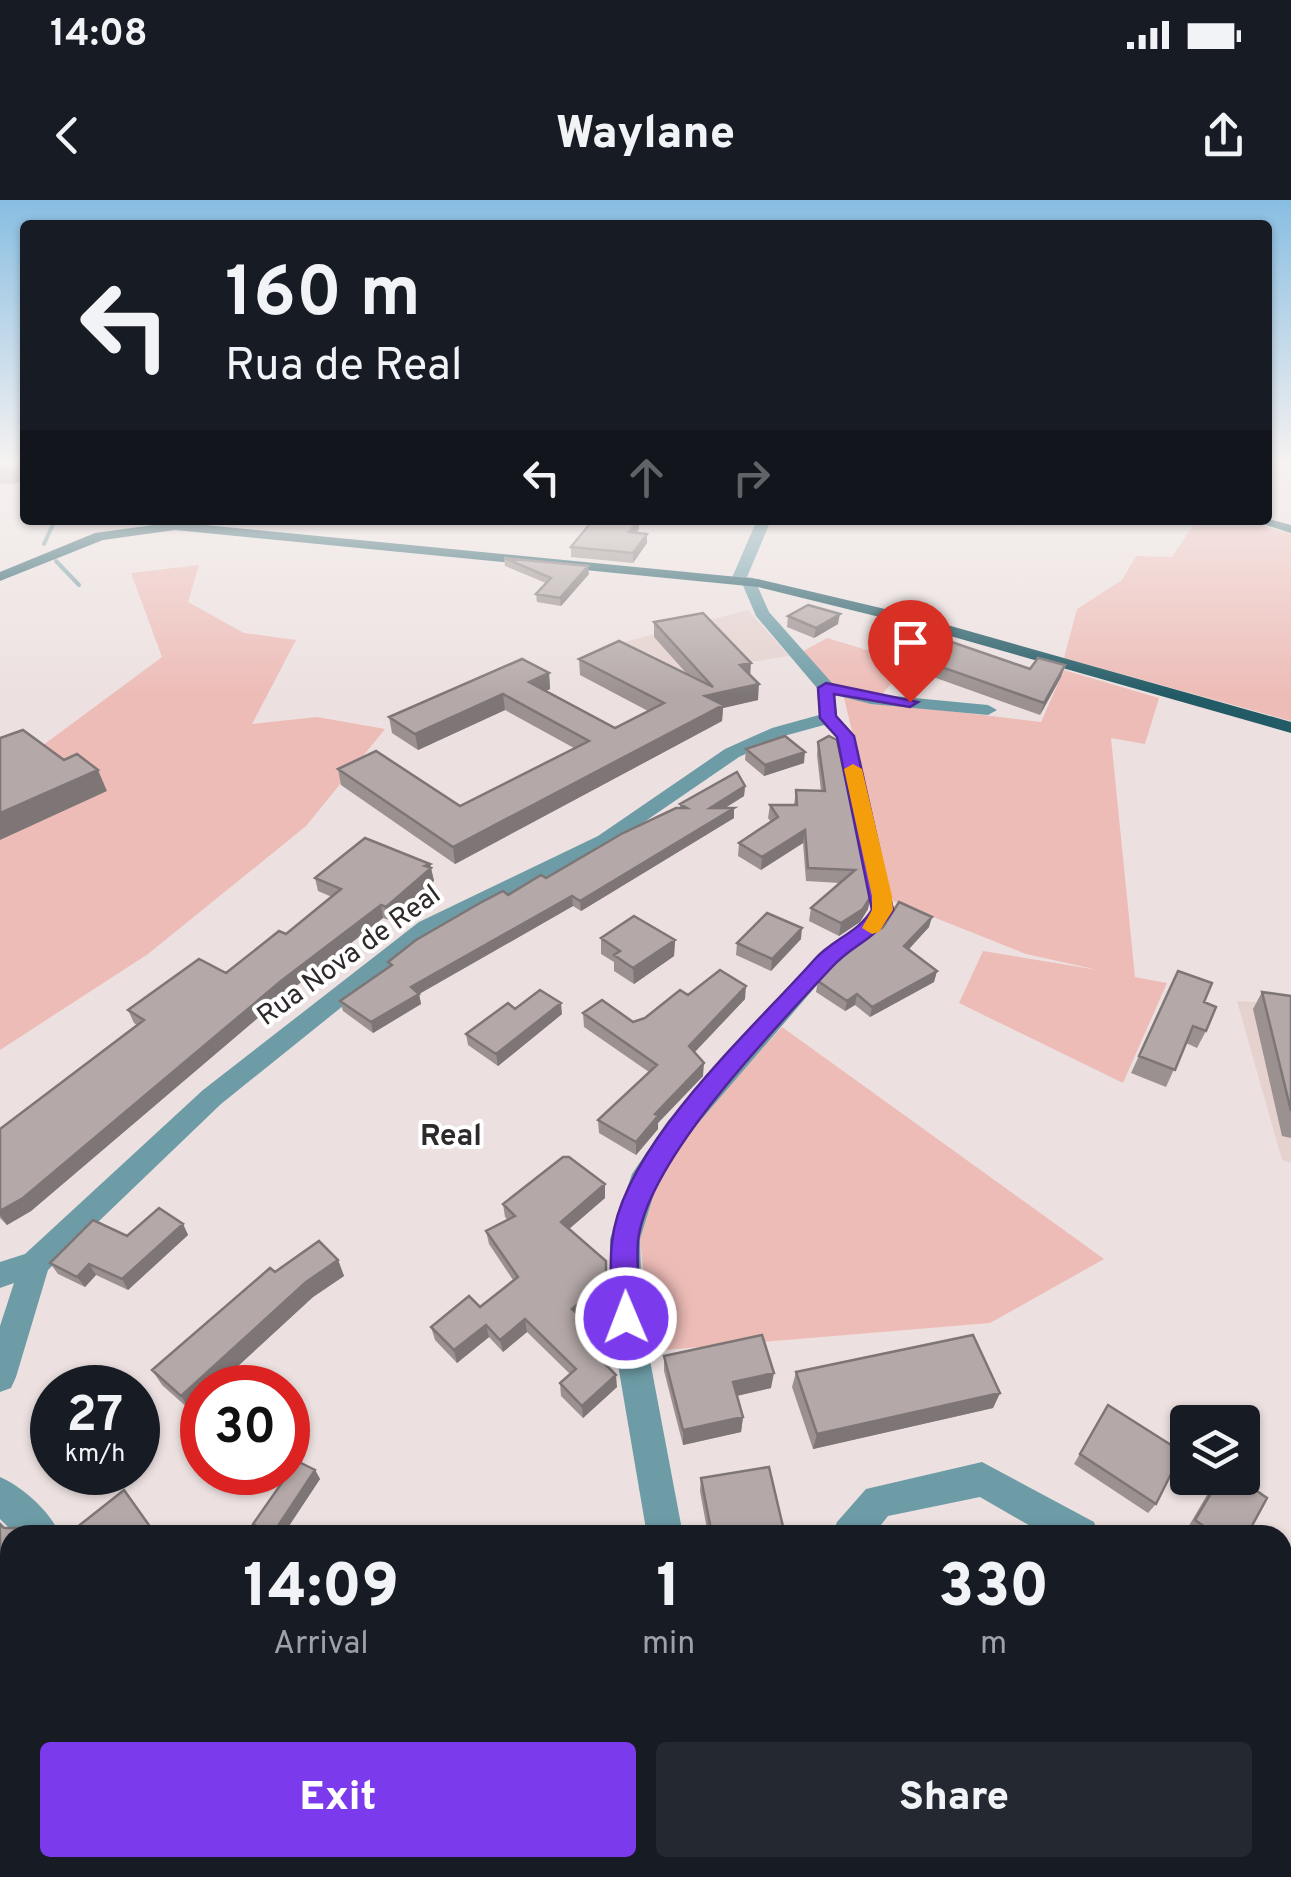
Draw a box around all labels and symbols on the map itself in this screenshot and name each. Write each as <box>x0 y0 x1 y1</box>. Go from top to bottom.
pin <box>868 600 953 703</box>
street label: Rua Nova de Real <box>251 878 449 1035</box>
district label: Real <box>420 1119 482 1156</box>
position arrow <box>574 1266 678 1370</box>
speed limit sign: 30 <box>180 1365 310 1495</box>

